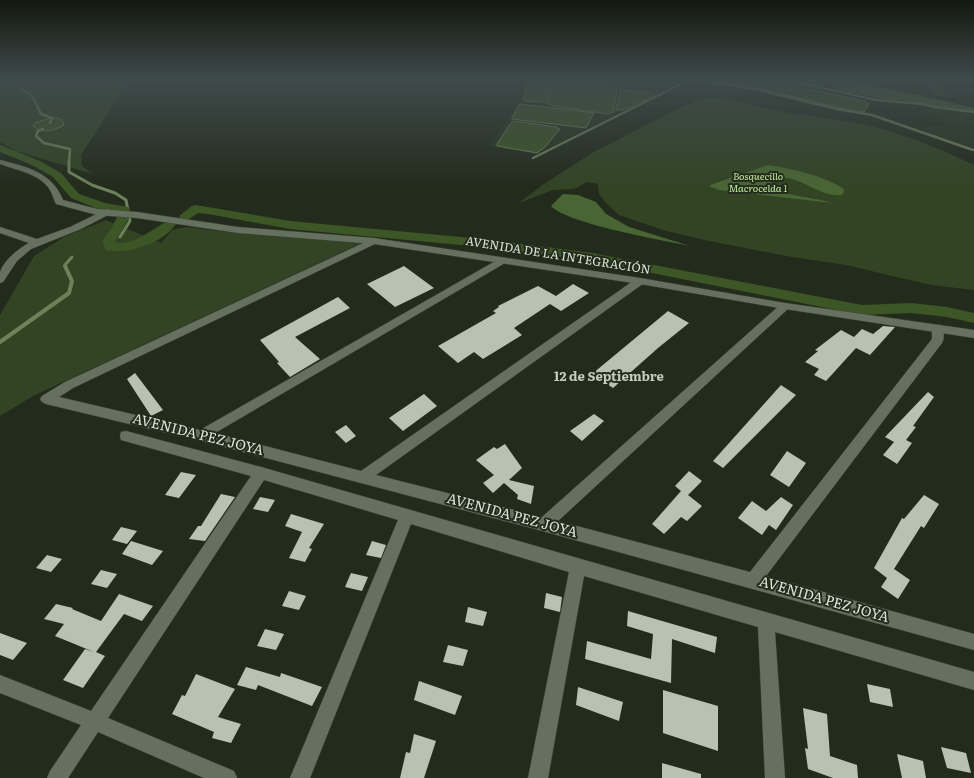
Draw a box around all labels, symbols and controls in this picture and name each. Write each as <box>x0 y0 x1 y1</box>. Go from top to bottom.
park label: Bosquecillo Macrocelda 1 <box>729 171 787 194</box>
street label: AVENIDA DE LA INTEGRACIÓN <box>465 234 651 278</box>
district label: 12 de Septiembre <box>554 369 664 385</box>
street label: AVENIDA PEZ JOYA <box>131 411 265 459</box>
street label: AVENIDA PEZ JOYA <box>445 490 579 542</box>
street label: AVENIDA PEZ JOYA <box>757 573 891 627</box>

